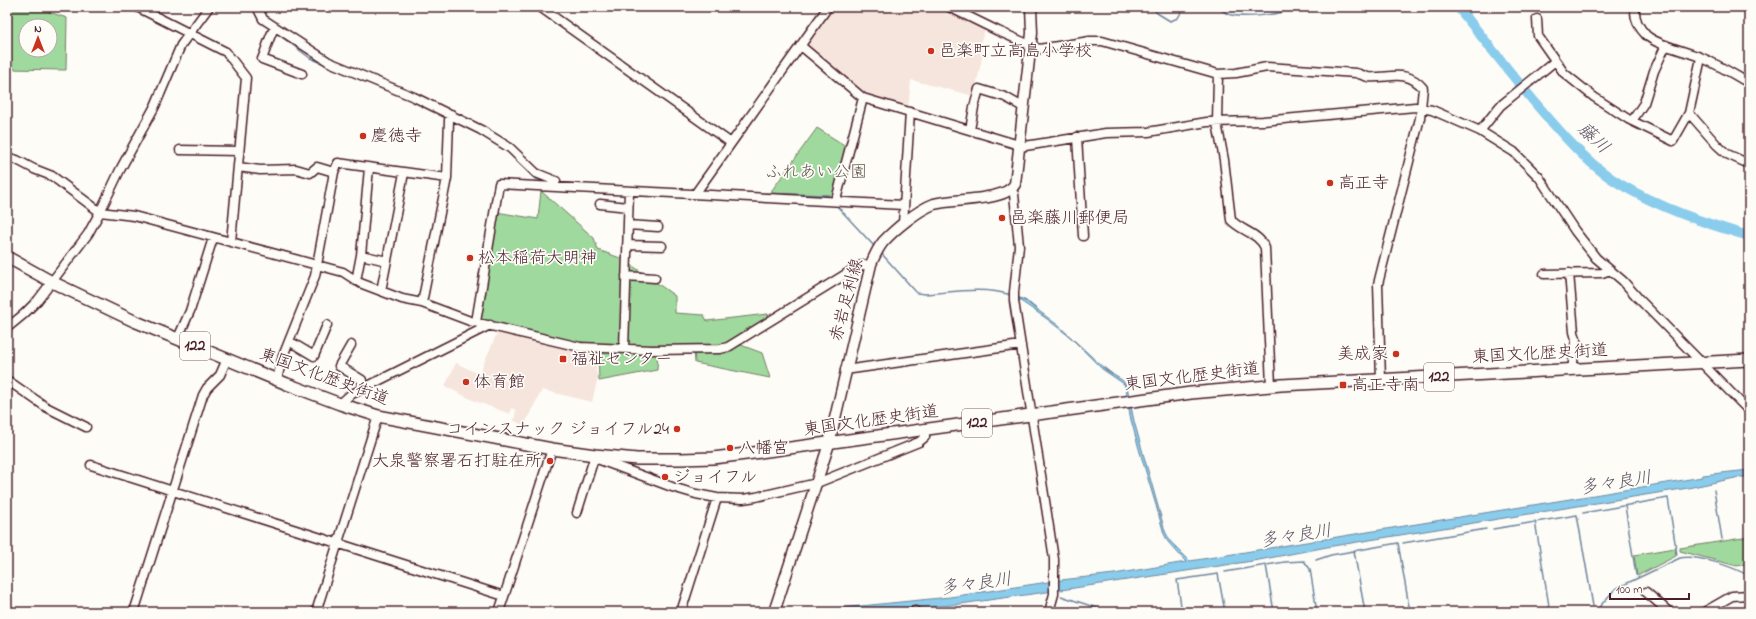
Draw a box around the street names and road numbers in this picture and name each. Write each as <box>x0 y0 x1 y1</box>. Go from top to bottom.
street label: 赤岩足利線 <box>824 256 870 344</box>
road number: 122 <box>180 332 210 360</box>
street label: 東国文化歴史街道 <box>1471 338 1609 370</box>
street label: 東国文化歴史街道 <box>256 342 392 412</box>
street label: 東国文化歴史街道 <box>1123 356 1261 398</box>
road number: 122 <box>1424 363 1454 391</box>
street label: 東国文化歴史街道 <box>802 399 940 443</box>
road number: 122 <box>962 409 992 437</box>

